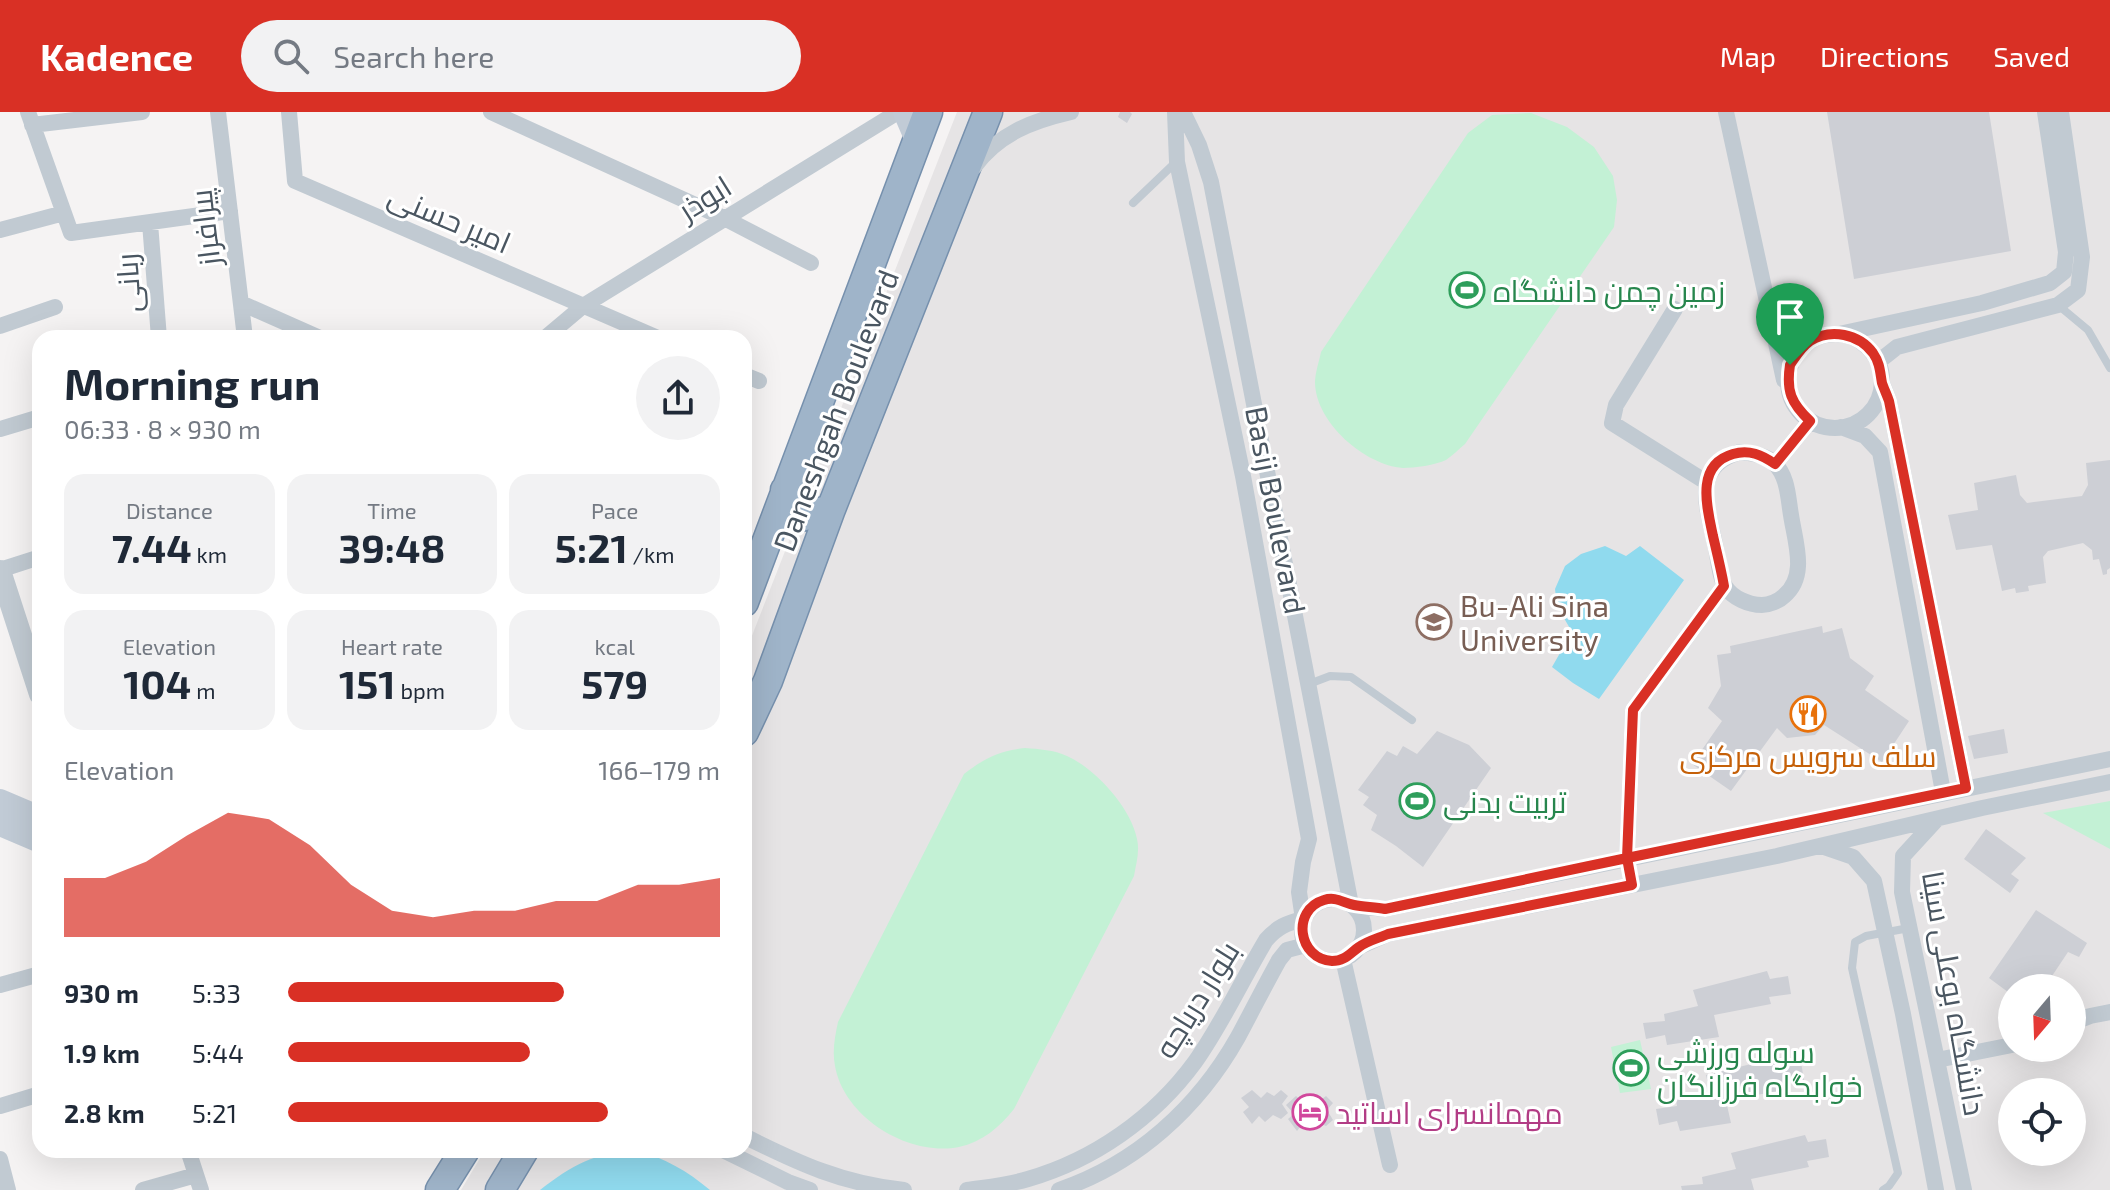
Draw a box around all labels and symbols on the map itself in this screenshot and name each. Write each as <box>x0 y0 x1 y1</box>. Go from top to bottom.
street label: ابوذر <box>669 167 738 229</box>
street label: امیر حسنی <box>383 176 517 262</box>
street label: پیرافراز <box>181 187 230 270</box>
street label: ربانی <box>107 252 149 314</box>
street label: Daneshgah Boulevard <box>765 264 905 556</box>
sports icon: زمین چمن دانشگاه <box>1448 271 1486 309</box>
place label: زمین چمن دانشگاه <box>1493 272 1725 311</box>
pin <box>1756 283 1824 365</box>
street label: Basij Boulevard <box>1239 403 1315 617</box>
place label: Bu-Ali Sina University <box>1460 587 1609 657</box>
school or university icon: Bu-Ali Sina University <box>1415 603 1453 641</box>
restaurant icon: سلف سرویس مرکزی <box>1789 695 1827 733</box>
place label: سلف سرویس مرکزی <box>1679 737 1937 775</box>
sports icon: تربیت بدنی <box>1398 782 1436 820</box>
place label: تربیت بدنی <box>1443 783 1567 821</box>
street label: دانشگاه بوعلی سینا <box>1914 868 1994 1118</box>
street label: بلوار دریاچه <box>1146 934 1248 1065</box>
north arrow <box>1998 974 2086 1062</box>
place label: سوله ورزشی خوابگاه فرزانگان <box>1657 1033 1863 1104</box>
sports icon: سوله ورزشی خوابگاه فرزانگان <box>1612 1049 1650 1087</box>
hotel icon: مهمانسرای اساتید <box>1291 1093 1329 1131</box>
place label: مهمانسرای اساتید <box>1336 1094 1563 1132</box>

